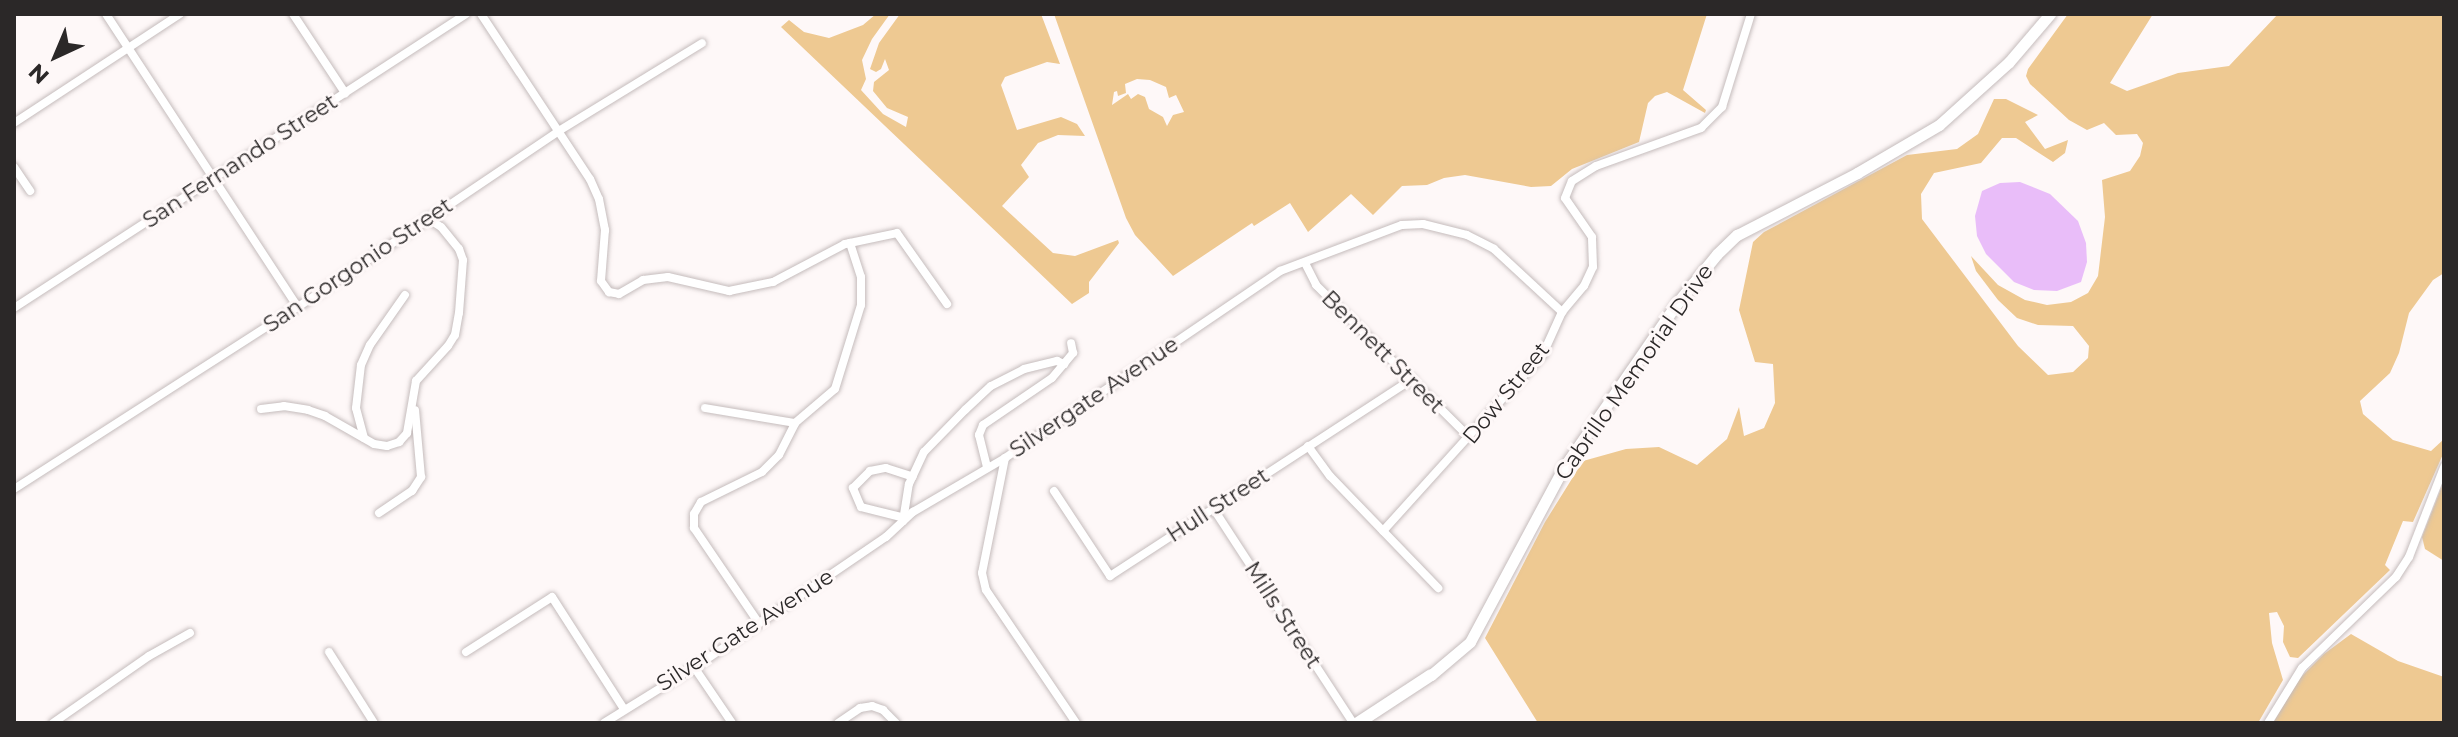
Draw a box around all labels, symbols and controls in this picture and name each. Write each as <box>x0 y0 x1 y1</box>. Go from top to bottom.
north arrow <box>16 16 96 96</box>
text: N <box>23 58 55 90</box>
street label: San Fernando Street <box>138 88 342 234</box>
street label: San Gorgonio Street <box>259 192 457 338</box>
street label: Cabrillo Memorial Drive <box>1549 259 1719 485</box>
street label: Bennett Street <box>1316 285 1450 419</box>
street label: Silvergate Avenue <box>1005 331 1183 463</box>
street label: Dow Street <box>1457 337 1555 449</box>
street label: Hull Street <box>1162 462 1274 548</box>
street label: Mills Street <box>1239 557 1327 673</box>
street label: Silver Gate Avenue <box>652 563 838 697</box>

